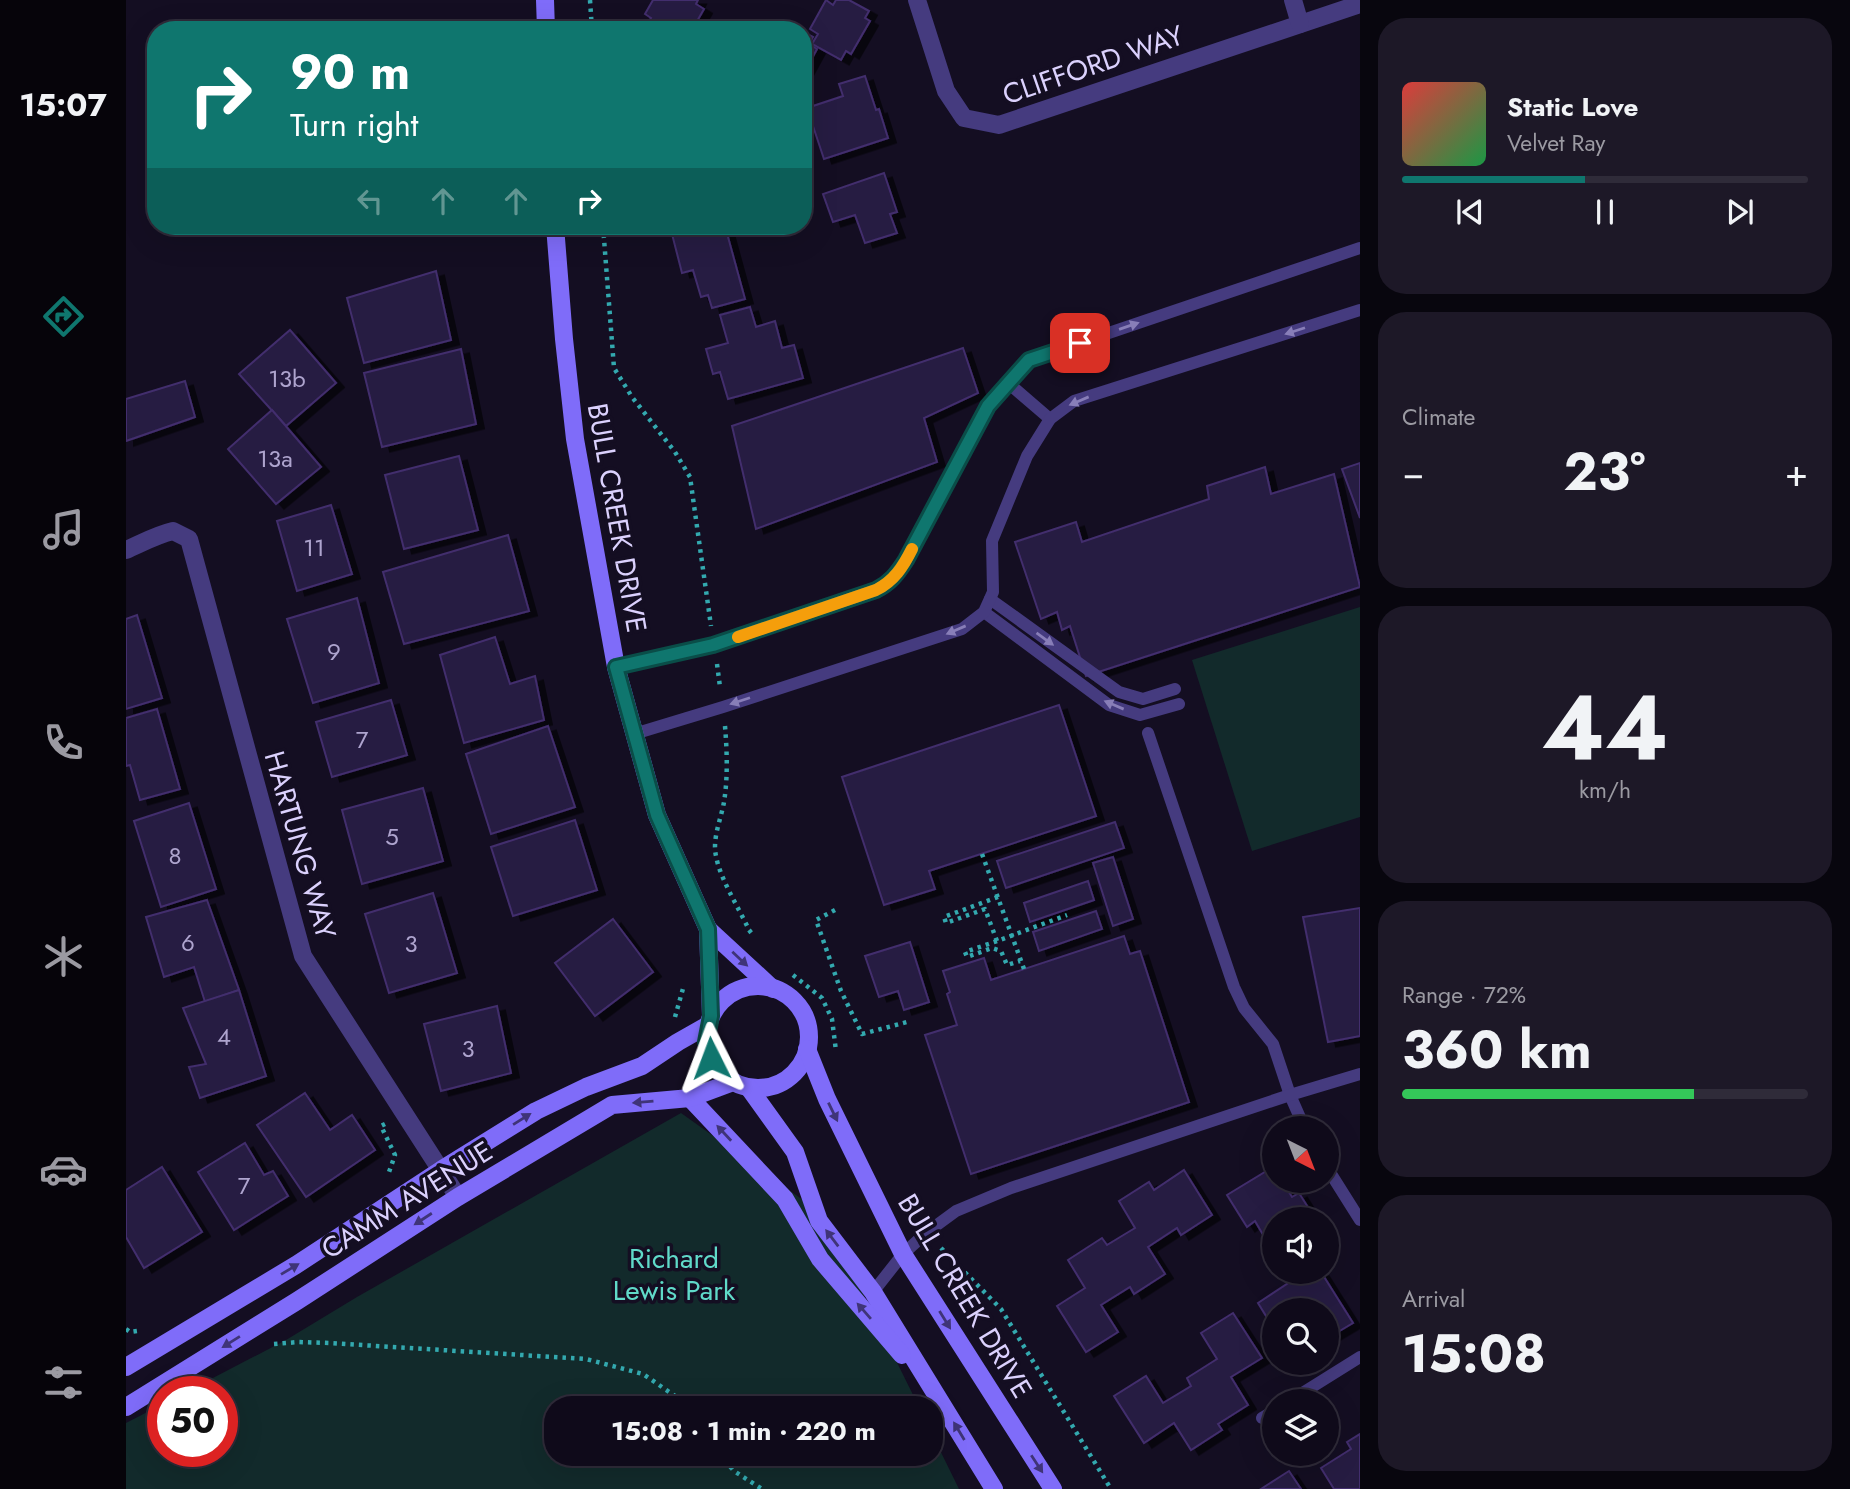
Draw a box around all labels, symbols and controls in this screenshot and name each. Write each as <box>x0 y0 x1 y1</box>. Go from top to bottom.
street label: CLIFFORD WAY <box>997 15 1189 115</box>
text: 90 m <box>290 37 410 107</box>
icon: right <box>175 49 266 140</box>
text: 15:07 <box>19 82 107 128</box>
text: Static Love <box>1507 88 1639 126</box>
text: Turn right <box>290 102 419 148</box>
text: Velvet Ray <box>1507 126 1605 160</box>
icon: left <box>351 182 389 220</box>
icon: ahead <box>424 182 462 220</box>
icon: ahead <box>497 182 535 220</box>
icon: right <box>570 182 608 220</box>
icon: previous <box>1451 193 1489 231</box>
icon: pause <box>1586 193 1624 231</box>
icon: next <box>1721 193 1759 231</box>
icon: directions <box>39 292 88 341</box>
pin <box>1050 313 1110 373</box>
one-way arrow <box>1118 321 1139 331</box>
icon: arrive <box>1061 324 1099 362</box>
one-way arrow <box>1284 326 1305 337</box>
house number: 13b <box>268 361 306 396</box>
one-way arrow <box>1069 395 1089 407</box>
street label: BULL CREEK DRIVE <box>577 400 657 636</box>
text: Climate <box>1402 400 1475 434</box>
text: 23° <box>1564 434 1645 510</box>
house number: 13a <box>257 441 293 476</box>
text: − <box>1402 445 1424 500</box>
text: + <box>1785 445 1808 500</box>
icon: music <box>39 505 88 554</box>
house number: 11 <box>303 530 325 565</box>
one-way arrow <box>946 624 966 636</box>
one-way arrow <box>1036 632 1054 646</box>
house number: 9 <box>327 634 341 669</box>
text: 44 <box>1541 662 1669 793</box>
one-way arrow <box>730 697 751 707</box>
one-way arrow <box>1103 700 1124 711</box>
icon: phone <box>39 718 88 767</box>
house number: 7 <box>356 722 369 757</box>
street label: HARTUNG WAY <box>254 746 346 944</box>
text: km/h <box>1579 773 1631 807</box>
house number: 5 <box>385 819 399 854</box>
house number: 8 <box>168 838 182 873</box>
house number: 6 <box>181 925 195 960</box>
house number: 3 <box>404 926 418 961</box>
icon: climate <box>39 932 88 981</box>
one-way arrow <box>731 950 748 966</box>
text: Range · 72% <box>1402 978 1526 1012</box>
text: 360 km <box>1402 1012 1592 1088</box>
house number: 4 <box>217 1019 231 1054</box>
position arrow <box>674 1021 748 1095</box>
house number: 3 <box>461 1031 475 1066</box>
one-way arrow <box>632 1097 654 1108</box>
one-way arrow <box>828 1102 839 1122</box>
one-way arrow <box>513 1113 532 1126</box>
north arrow <box>1262 1116 1339 1194</box>
map controls <box>1262 1116 1339 1466</box>
one-way arrow <box>716 1125 732 1142</box>
street label: CAMM AVENUE <box>313 1131 501 1269</box>
icon: car <box>39 1145 88 1194</box>
house number: 7 <box>238 1168 251 1203</box>
street label: BULL CREEK DRIVE <box>888 1186 1042 1406</box>
button: sound <box>1262 1207 1339 1284</box>
one-way arrow <box>413 1213 433 1226</box>
one-way arrow <box>825 1229 840 1247</box>
park label: Richard Lewis Park <box>613 1238 736 1311</box>
one-way arrow <box>280 1262 299 1275</box>
text: Arrival <box>1402 1282 1465 1316</box>
button: search <box>1262 1298 1339 1375</box>
one-way arrow <box>857 1302 872 1319</box>
one-way arrow <box>938 1311 951 1330</box>
text: 15:08 <box>1402 1316 1546 1392</box>
one-way arrow <box>222 1335 241 1348</box>
icon: filters <box>39 1358 88 1407</box>
speed limit sign: 50 <box>147 1376 238 1467</box>
button: layers <box>1262 1389 1339 1466</box>
text: 15:08 · 1 min · 220 m <box>611 1412 876 1450</box>
one-way arrow <box>953 1421 965 1440</box>
one-way arrow <box>1030 1454 1043 1474</box>

